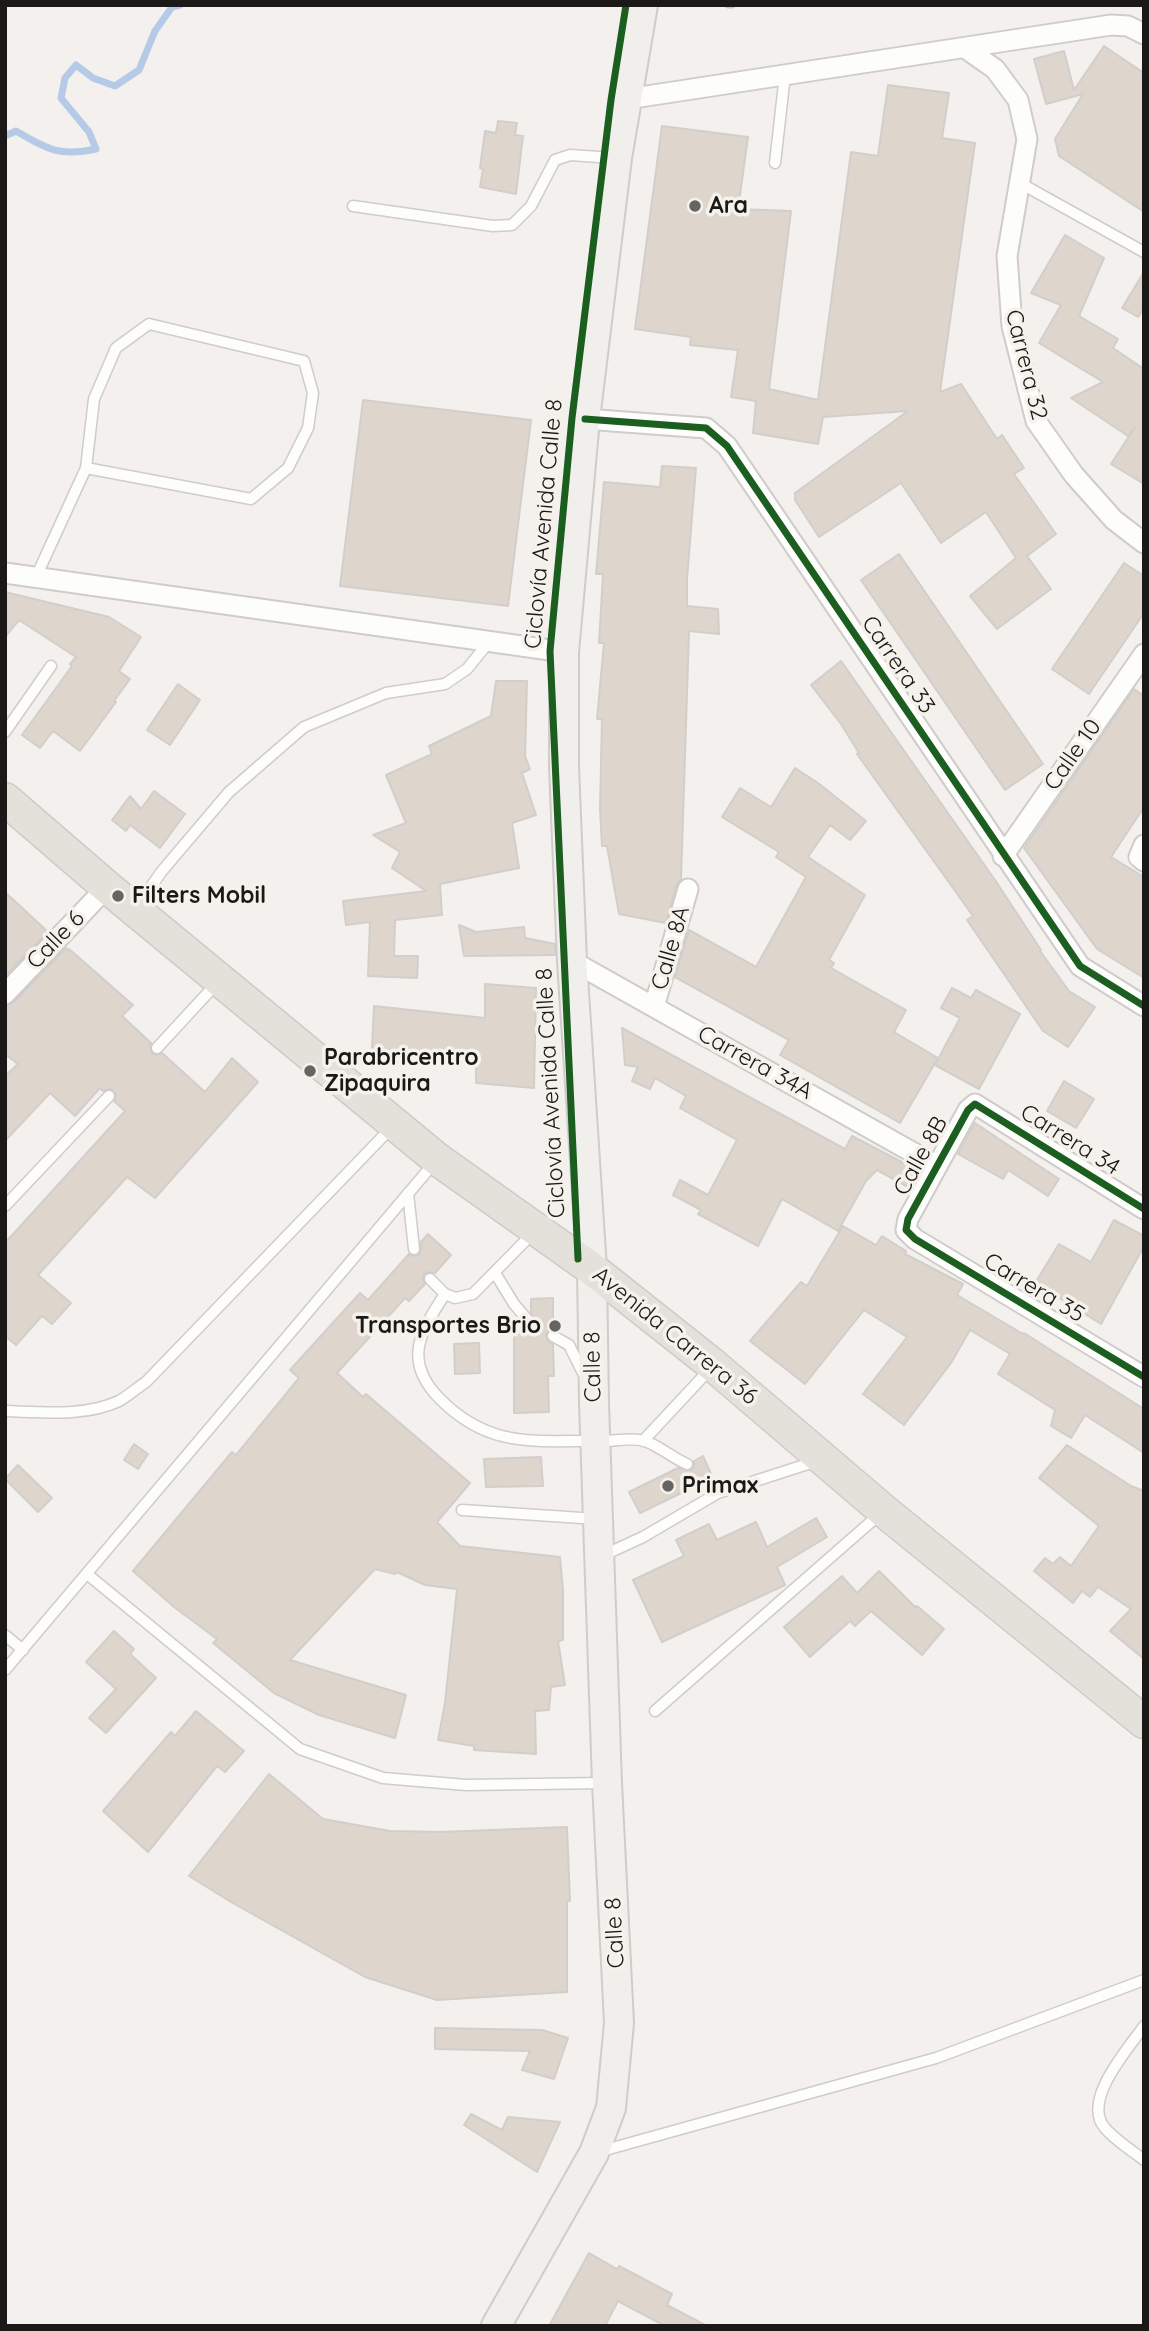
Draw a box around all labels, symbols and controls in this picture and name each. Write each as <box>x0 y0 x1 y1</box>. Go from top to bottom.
place label: Ara <box>709 192 748 220</box>
marker: Ara <box>687 198 703 214</box>
street label: Carrera 32 <box>999 307 1053 423</box>
street label: Ciclovía Avenida Calle 8 <box>519 398 569 650</box>
street label: Carrera 33 <box>855 611 941 719</box>
street label: Calle 10 <box>1039 714 1107 796</box>
place label: Filters Mobil <box>132 882 266 910</box>
marker: Filters Mobil <box>110 888 126 904</box>
street label: Calle 8A <box>646 903 696 993</box>
street label: Calle 6 <box>21 905 91 975</box>
street label: Ciclovía Avenida Calle 8 <box>531 967 571 1219</box>
street label: Carrera 34A <box>693 1020 817 1106</box>
place label: Parabricentro Zipaquira <box>324 1044 479 1098</box>
marker: Parabricentro Zipaquira <box>302 1063 318 1079</box>
street label: Carrera 34 <box>1015 1099 1125 1181</box>
street label: Calle 8B <box>888 1112 954 1200</box>
street label: Carrera 35 <box>979 1247 1089 1329</box>
street label: Avenida Carrera 36 <box>587 1261 763 1411</box>
place label: Transportes Brio <box>355 1312 541 1340</box>
marker: Transportes Brio <box>547 1318 563 1334</box>
street label: Calle 8 <box>579 1331 607 1403</box>
place label: Primax <box>682 1472 758 1500</box>
marker: Primax <box>660 1478 676 1494</box>
street label: Calle 8 <box>599 1897 631 1969</box>

